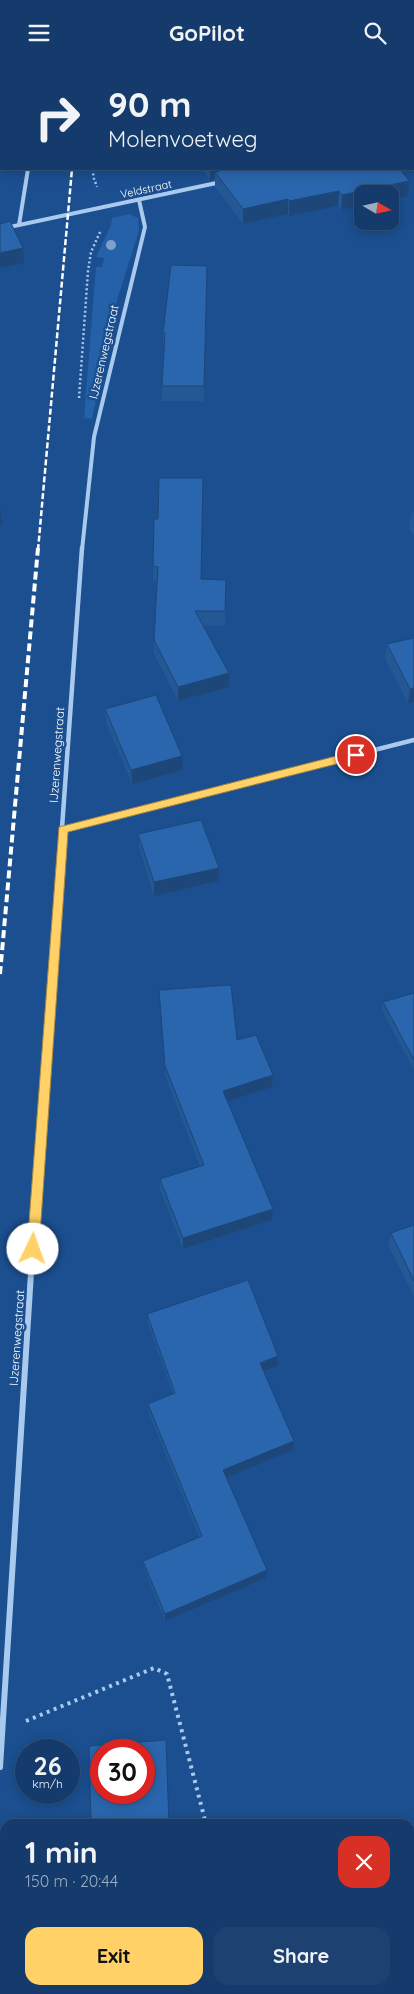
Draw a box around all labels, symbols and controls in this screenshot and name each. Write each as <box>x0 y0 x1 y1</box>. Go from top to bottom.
icon: menu <box>25 19 53 47</box>
text: GoPilot <box>169 19 245 47</box>
icon: search <box>361 19 389 47</box>
text: 90 m <box>108 82 191 126</box>
icon: right <box>25 85 90 150</box>
text: Molenvoetweg <box>108 125 258 153</box>
street label: Veldstraat <box>119 177 173 201</box>
north arrow <box>354 185 399 230</box>
map controls <box>354 185 399 230</box>
street label: IJzerenwegstraat <box>85 303 122 401</box>
street label: IJzerenwegstraat <box>46 706 67 804</box>
pin <box>335 734 377 776</box>
icon: arrive <box>342 741 370 769</box>
position arrow <box>6 1222 58 1274</box>
street label: IJzerenwegstraat <box>6 1289 27 1387</box>
speed limit sign: 30 <box>90 1739 155 1804</box>
text: 26 <box>33 1750 62 1781</box>
text: km/h <box>32 1776 63 1791</box>
text: 1 min <box>25 1833 98 1871</box>
button: close <box>338 1836 390 1888</box>
text: 150 m · 20:44 <box>25 1871 118 1891</box>
button: Exit <box>25 1927 203 1985</box>
button: Share <box>213 1927 390 1985</box>

